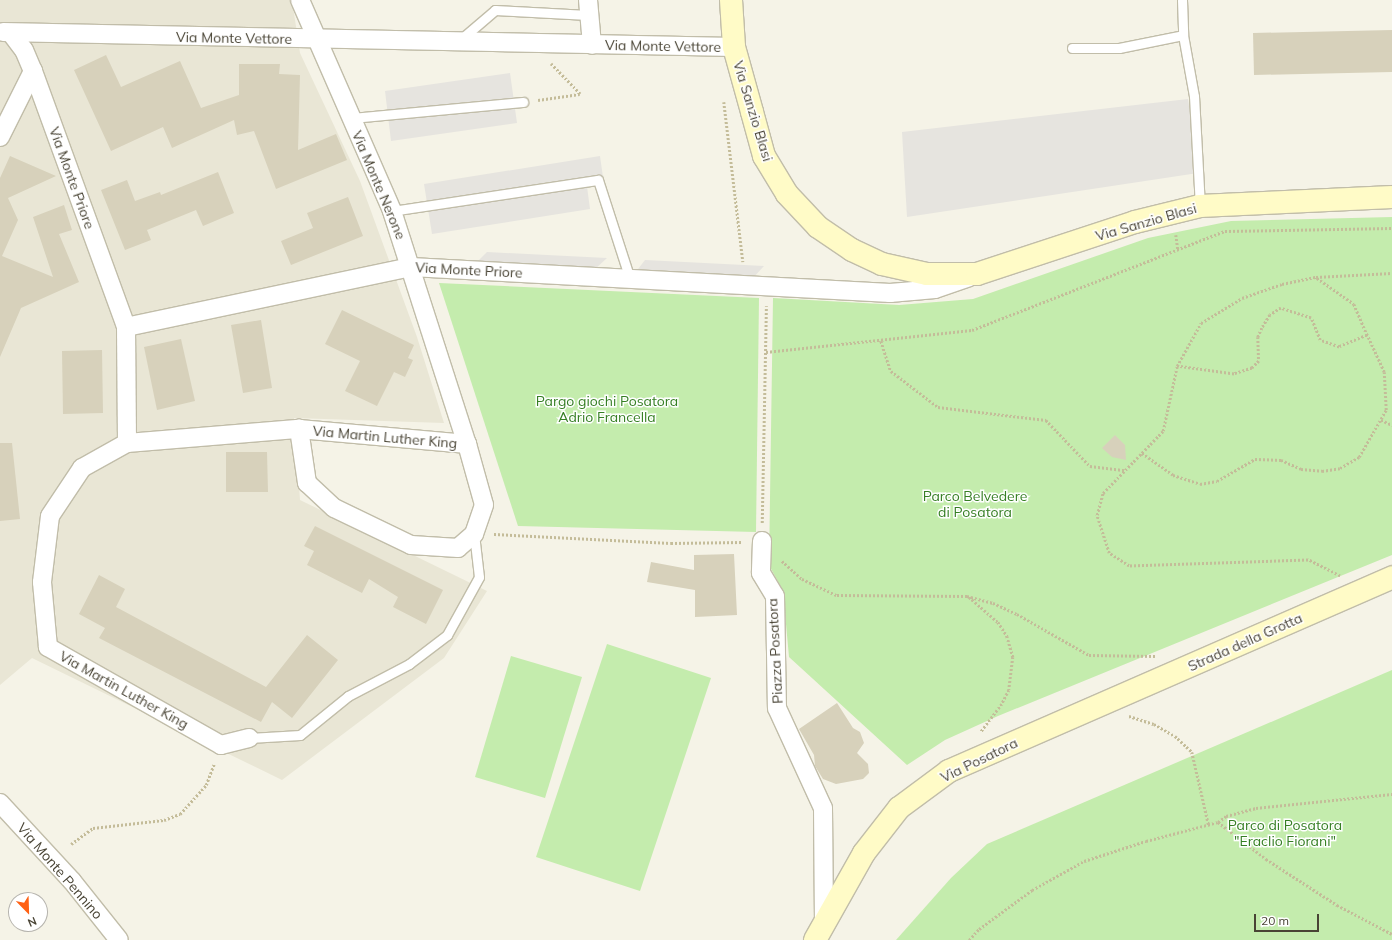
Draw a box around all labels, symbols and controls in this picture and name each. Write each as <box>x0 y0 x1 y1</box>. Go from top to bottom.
street label: Via Monte Vettore <box>176 29 292 47</box>
street label: Via Monte Vettore <box>605 37 721 55</box>
street label: Via Sanzio Blasi <box>730 59 776 163</box>
street label: Via Monte Priore <box>46 125 98 231</box>
street label: Via Monte Nerone <box>349 128 409 242</box>
street label: Via Sanzio Blasi <box>1094 200 1198 244</box>
street label: Via Monte Priore <box>415 259 523 281</box>
park label: Pargo giochi Posatora Adrio Francella <box>536 393 678 426</box>
street label: Via Martin Luther King <box>312 422 458 452</box>
park label: Parco Belvedere di Posatora <box>923 488 1027 520</box>
street label: Piazza Posatora <box>764 598 786 704</box>
street label: Strada della Grotta <box>1185 609 1305 675</box>
street label: Via Martin Luther King <box>57 648 191 732</box>
street label: Via Posatora <box>938 734 1020 786</box>
park label: Parco di Posatora "Eraclio Fiorani" <box>1228 817 1342 850</box>
street label: Via Monte Pennino <box>14 820 106 922</box>
north arrow <box>8 892 48 932</box>
scale bar <box>1256 906 1321 932</box>
text: 20 m <box>1261 913 1289 928</box>
text: N <box>26 914 39 930</box>

